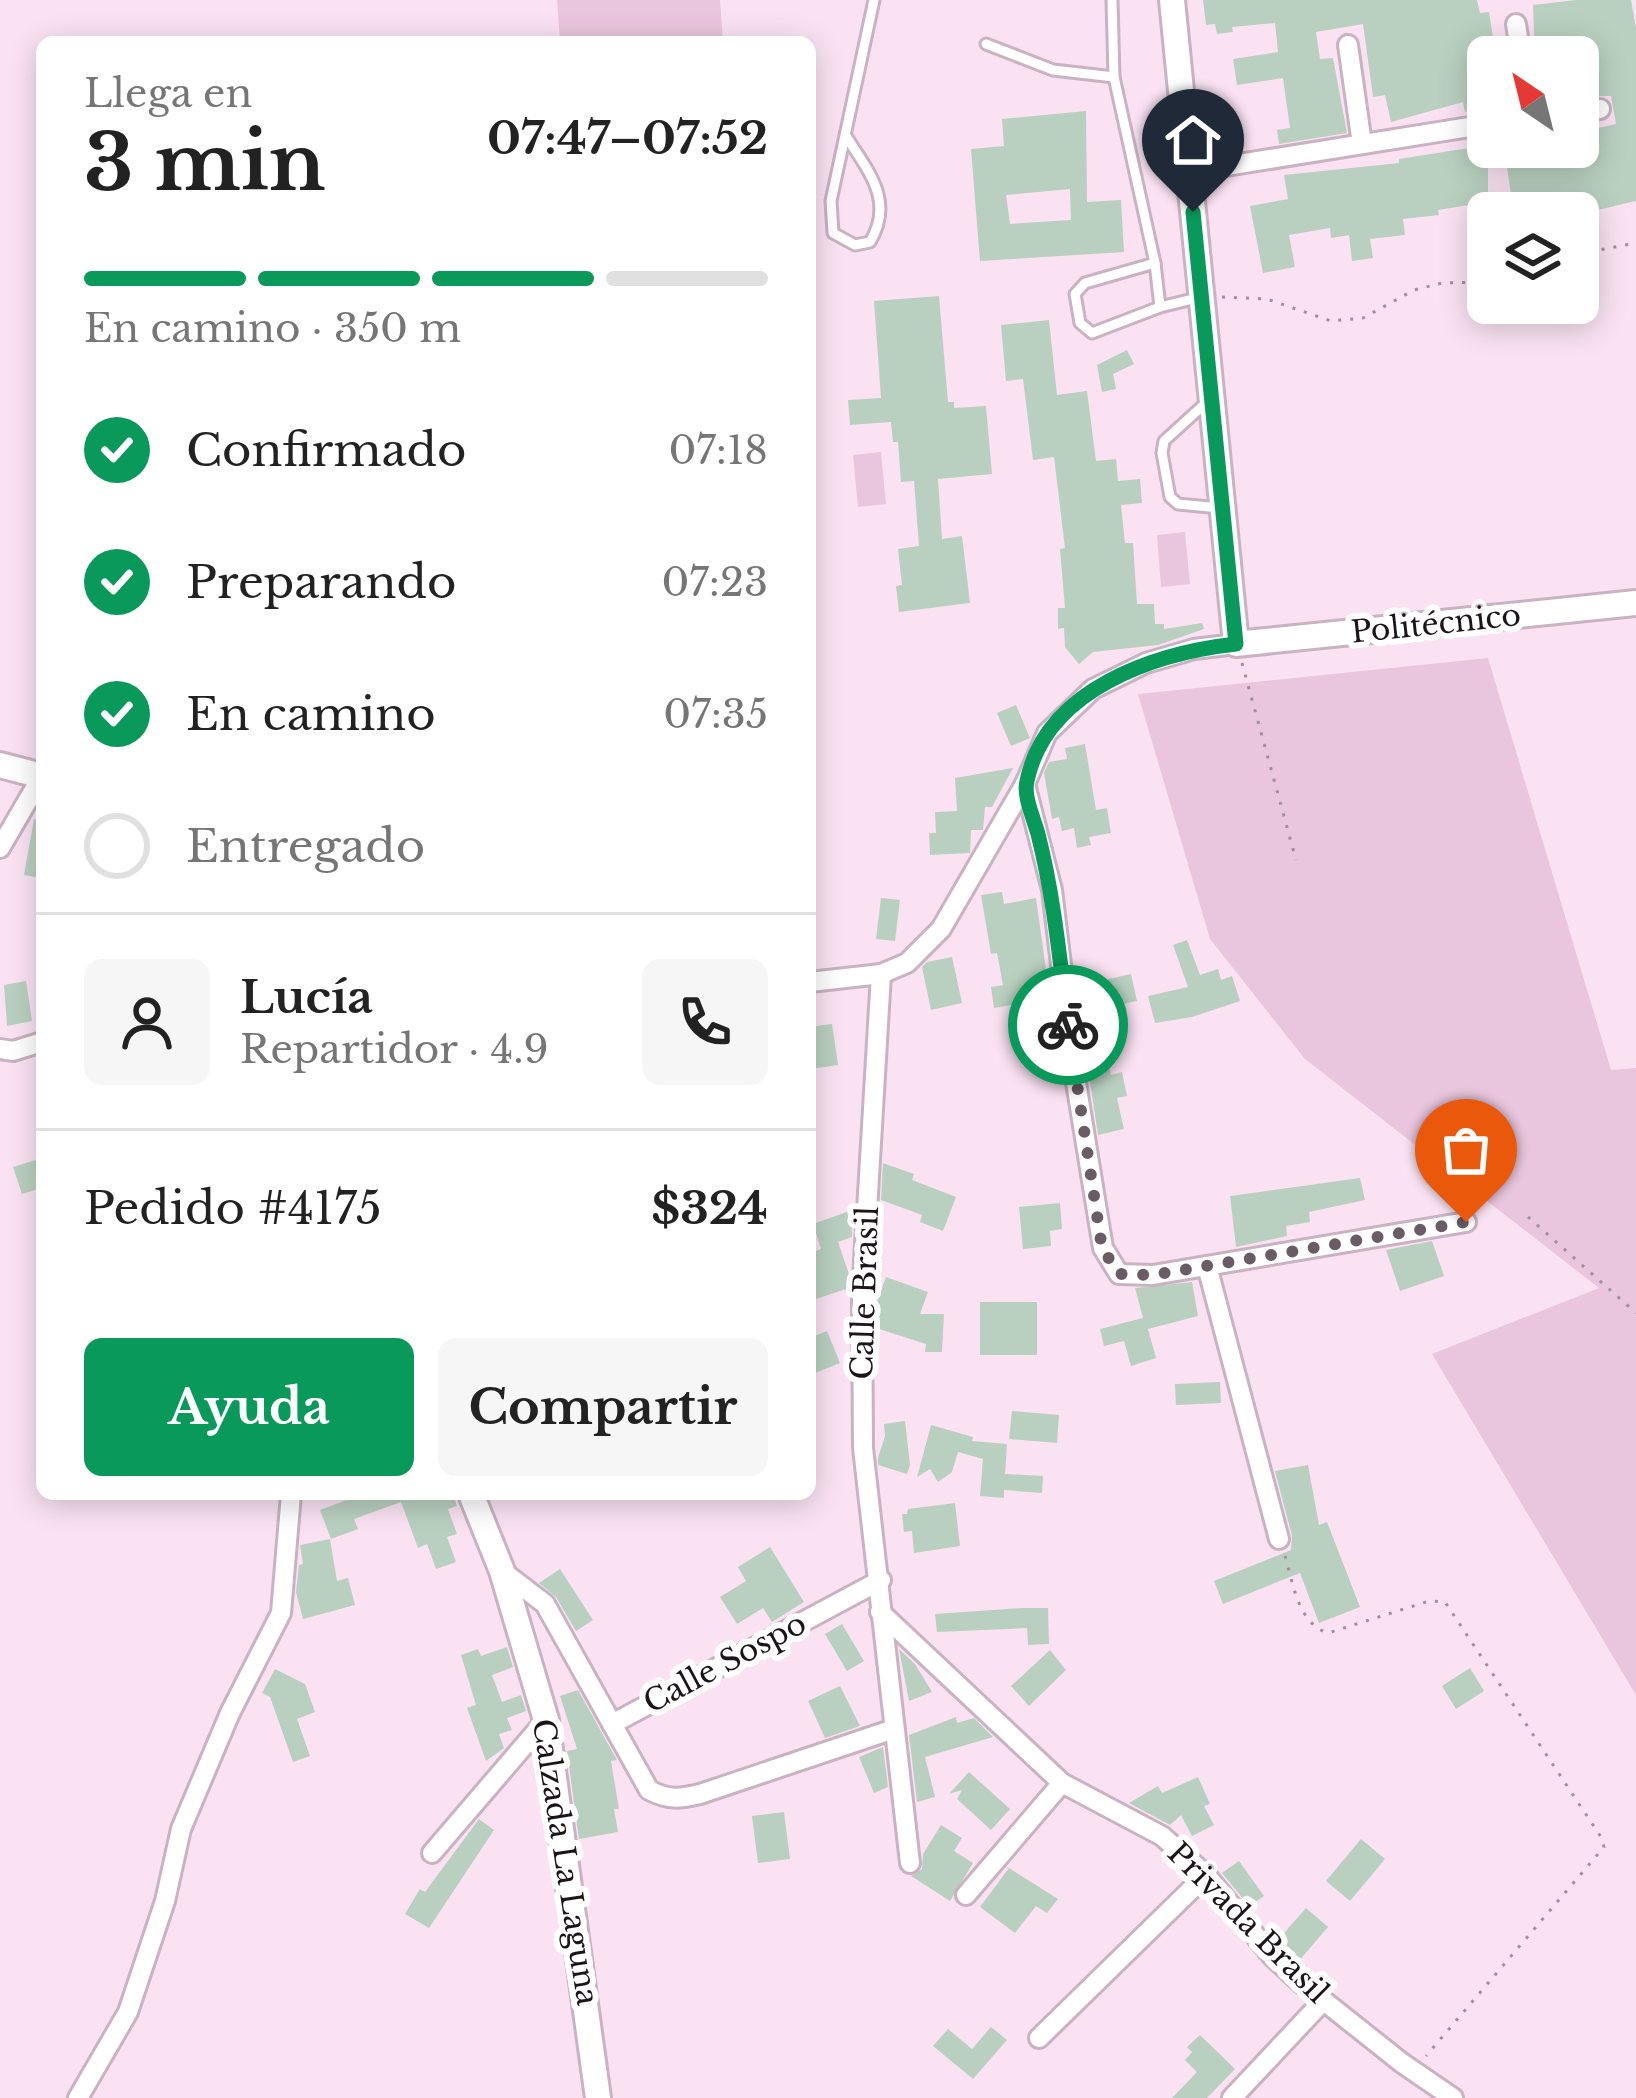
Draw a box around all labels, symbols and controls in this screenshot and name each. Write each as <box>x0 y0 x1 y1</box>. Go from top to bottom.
north arrow <box>1467 36 1599 168</box>
map controls <box>1467 36 1599 324</box>
text: Llega en <box>84 69 252 118</box>
pin <box>1142 89 1244 212</box>
icon: home <box>1160 107 1226 173</box>
text: 07:47–07:52 <box>487 110 768 166</box>
text: 3 min <box>84 114 326 211</box>
button: layers <box>1467 192 1599 324</box>
text: En camino · 350 m <box>84 304 461 353</box>
icon: check <box>84 417 150 483</box>
text: Confirmado <box>186 422 466 478</box>
text: 07:18 <box>668 426 768 475</box>
icon: check <box>84 549 150 615</box>
text: Preparando <box>186 554 456 610</box>
text: 07:23 <box>661 558 768 607</box>
street label: Politécnico <box>1349 596 1523 651</box>
icon: check <box>84 681 150 747</box>
text: En camino <box>186 686 436 742</box>
text: 07:35 <box>663 690 768 739</box>
text: Entregado <box>186 818 425 874</box>
button: person <box>84 959 210 1085</box>
button: phone <box>642 959 768 1085</box>
courier <box>1008 965 1128 1085</box>
text: Lucía <box>240 969 373 1025</box>
icon: bike <box>1035 992 1101 1058</box>
text: Repartidor · 4.9 <box>240 1025 549 1074</box>
pin <box>1415 1099 1517 1222</box>
icon: bag <box>1433 1117 1499 1183</box>
text: Pedido #4175 <box>84 1180 382 1236</box>
text: $324 <box>651 1180 768 1236</box>
street label: Calle Brasil <box>843 1206 886 1380</box>
button: Ayuda <box>84 1338 414 1476</box>
button: Compartir <box>438 1338 768 1476</box>
street label: Calle Sospo <box>637 1604 812 1721</box>
street label: Calzada La Laguna <box>525 1716 606 2008</box>
street label: Privada Brasil <box>1160 1835 1336 2011</box>

